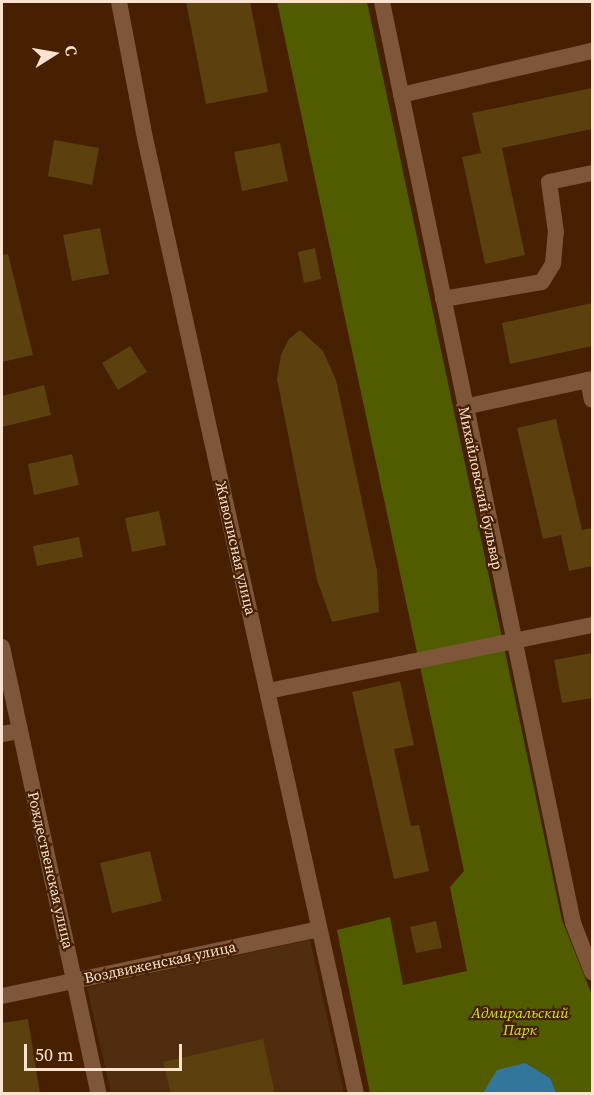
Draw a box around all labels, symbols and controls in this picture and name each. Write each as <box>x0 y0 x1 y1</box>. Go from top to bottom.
north arrow <box>24 24 84 84</box>
text: С <box>60 44 83 58</box>
street label: Михайловский бульвар <box>455 405 507 571</box>
street label: Живописная улица <box>212 479 260 617</box>
street label: Рождественская улица <box>24 790 78 950</box>
street label: Воздвиженская улица <box>82 937 238 987</box>
park label: Адмиральский Парк <box>471 1003 569 1038</box>
scale bar <box>27 1032 184 1070</box>
text: 50 m <box>35 1042 73 1067</box>

